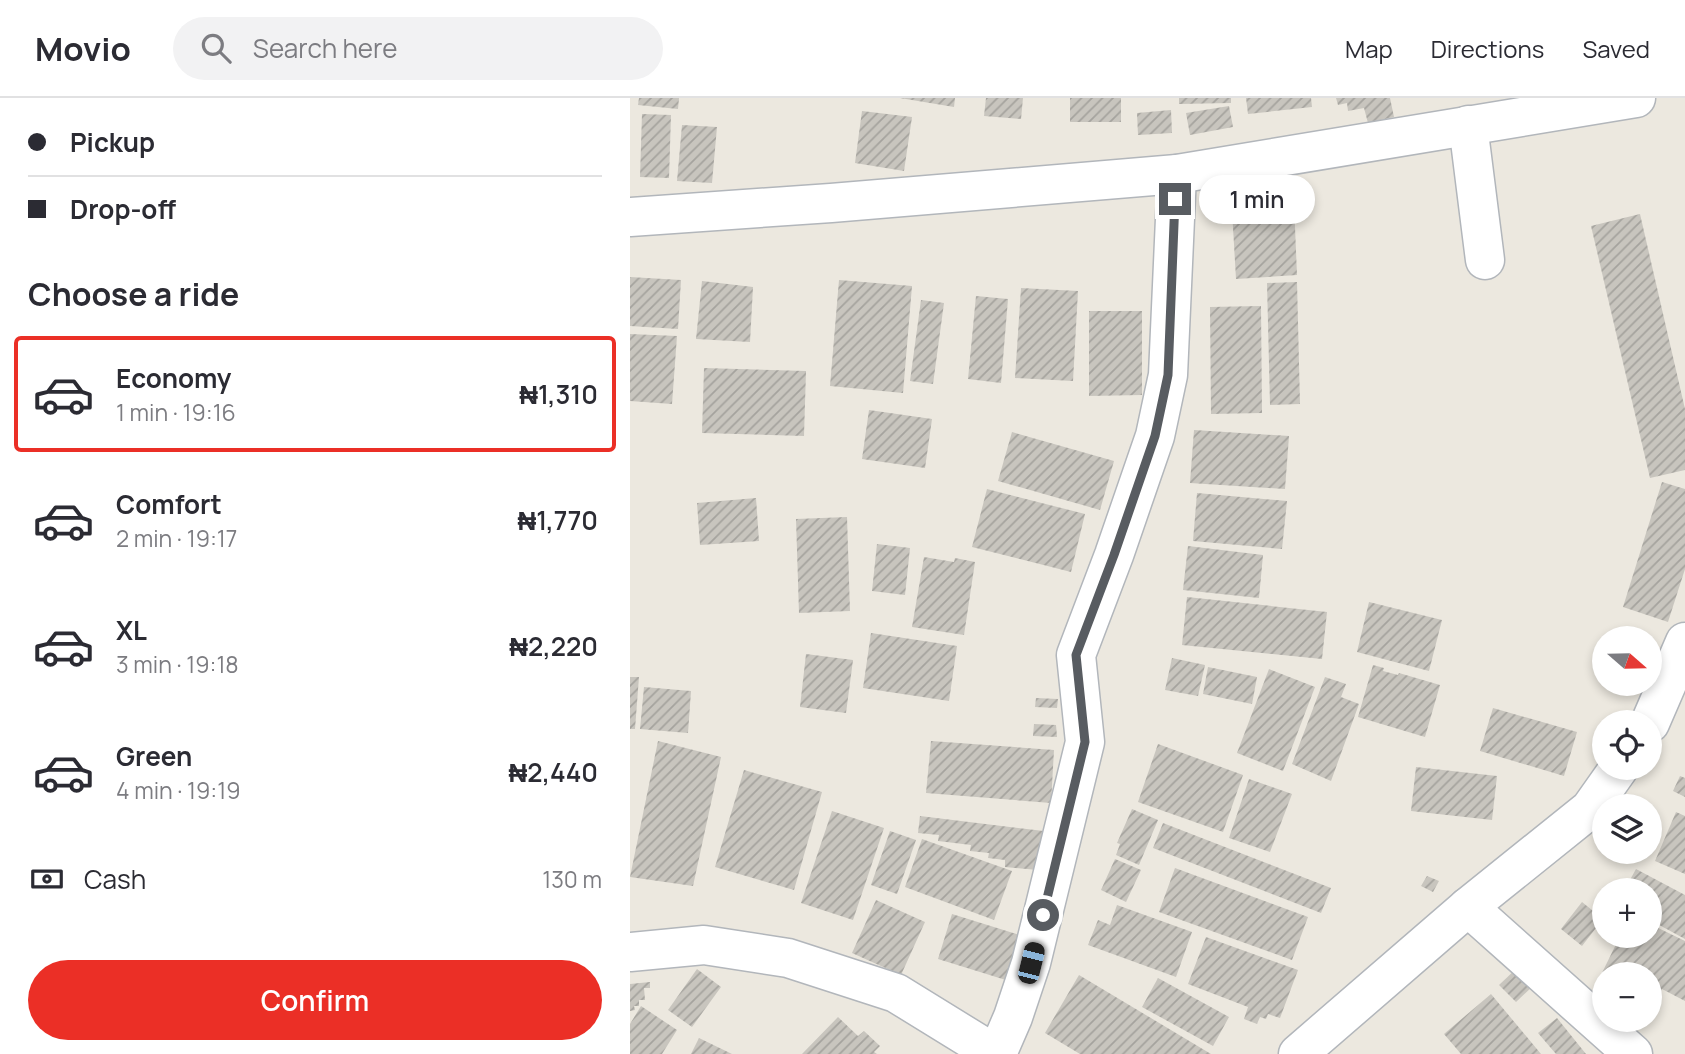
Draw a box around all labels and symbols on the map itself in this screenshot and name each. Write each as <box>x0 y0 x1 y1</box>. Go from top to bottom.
callout: 1 min <box>1200 174 1315 224</box>
route end <box>1159 183 1191 215</box>
north arrow <box>1592 626 1662 696</box>
route start <box>1027 899 1059 931</box>
car <box>1016 940 1047 986</box>

